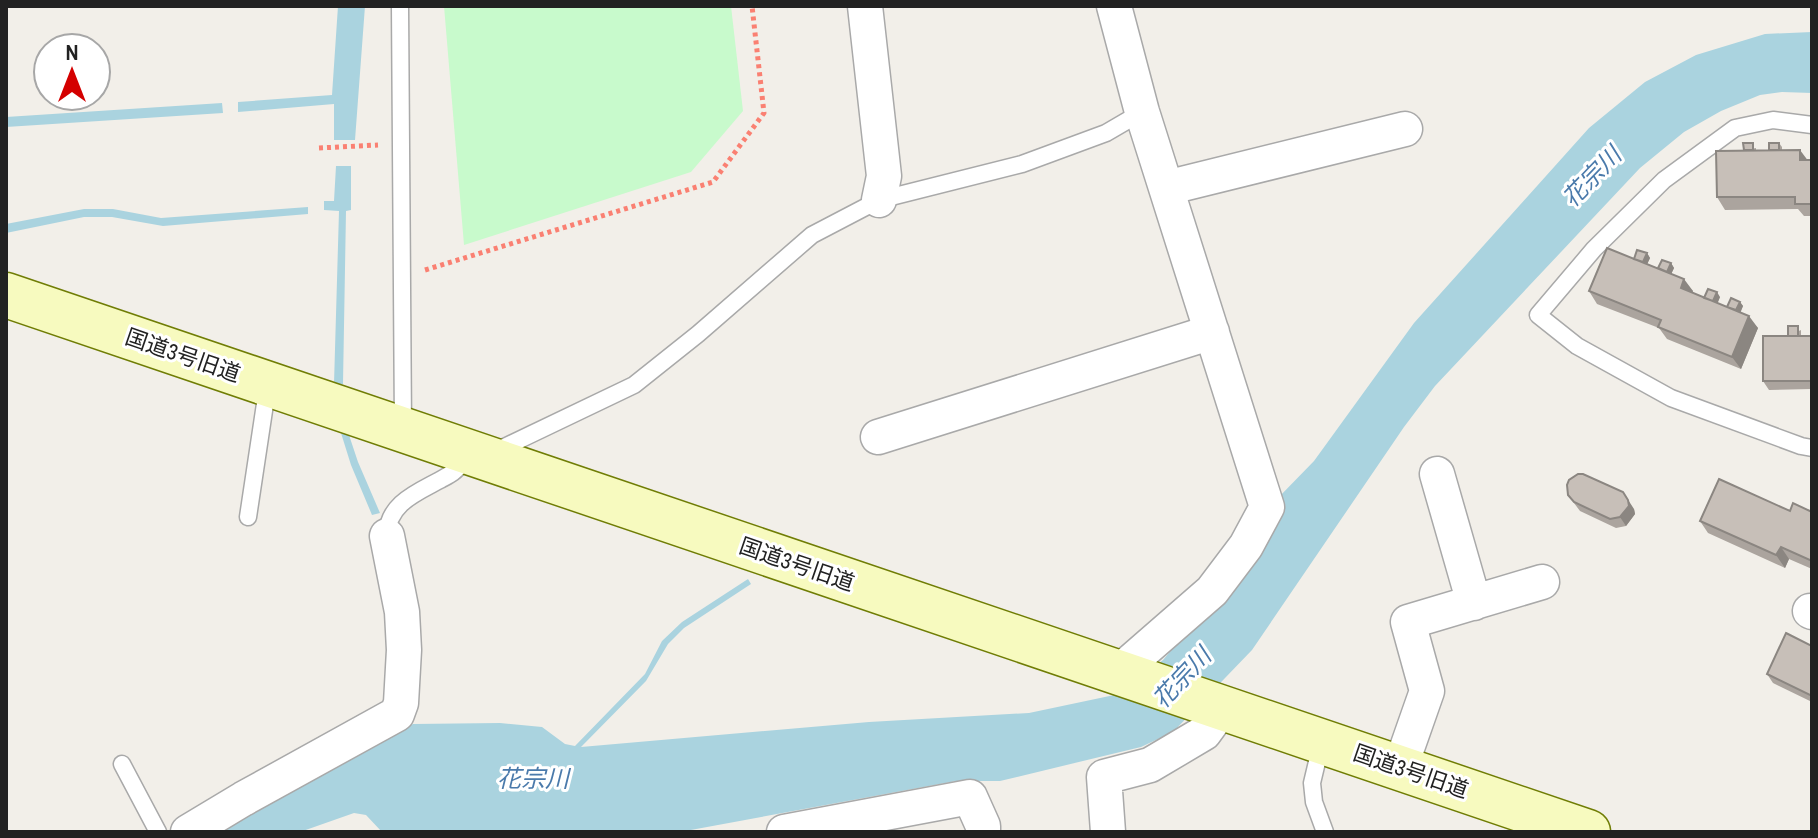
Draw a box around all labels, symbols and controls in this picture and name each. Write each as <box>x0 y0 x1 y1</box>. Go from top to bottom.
north arrow <box>32 32 112 112</box>
text: N <box>65 37 79 67</box>
water label: 花宗川 <box>1555 137 1630 213</box>
street label: 国道3号旧道 <box>121 321 245 389</box>
street label: 国道3号旧道 <box>735 530 859 598</box>
water label: 花宗川 <box>1145 638 1220 715</box>
street label: 国道3号旧道 <box>1349 737 1473 805</box>
water label: 花宗川 <box>497 762 572 794</box>

